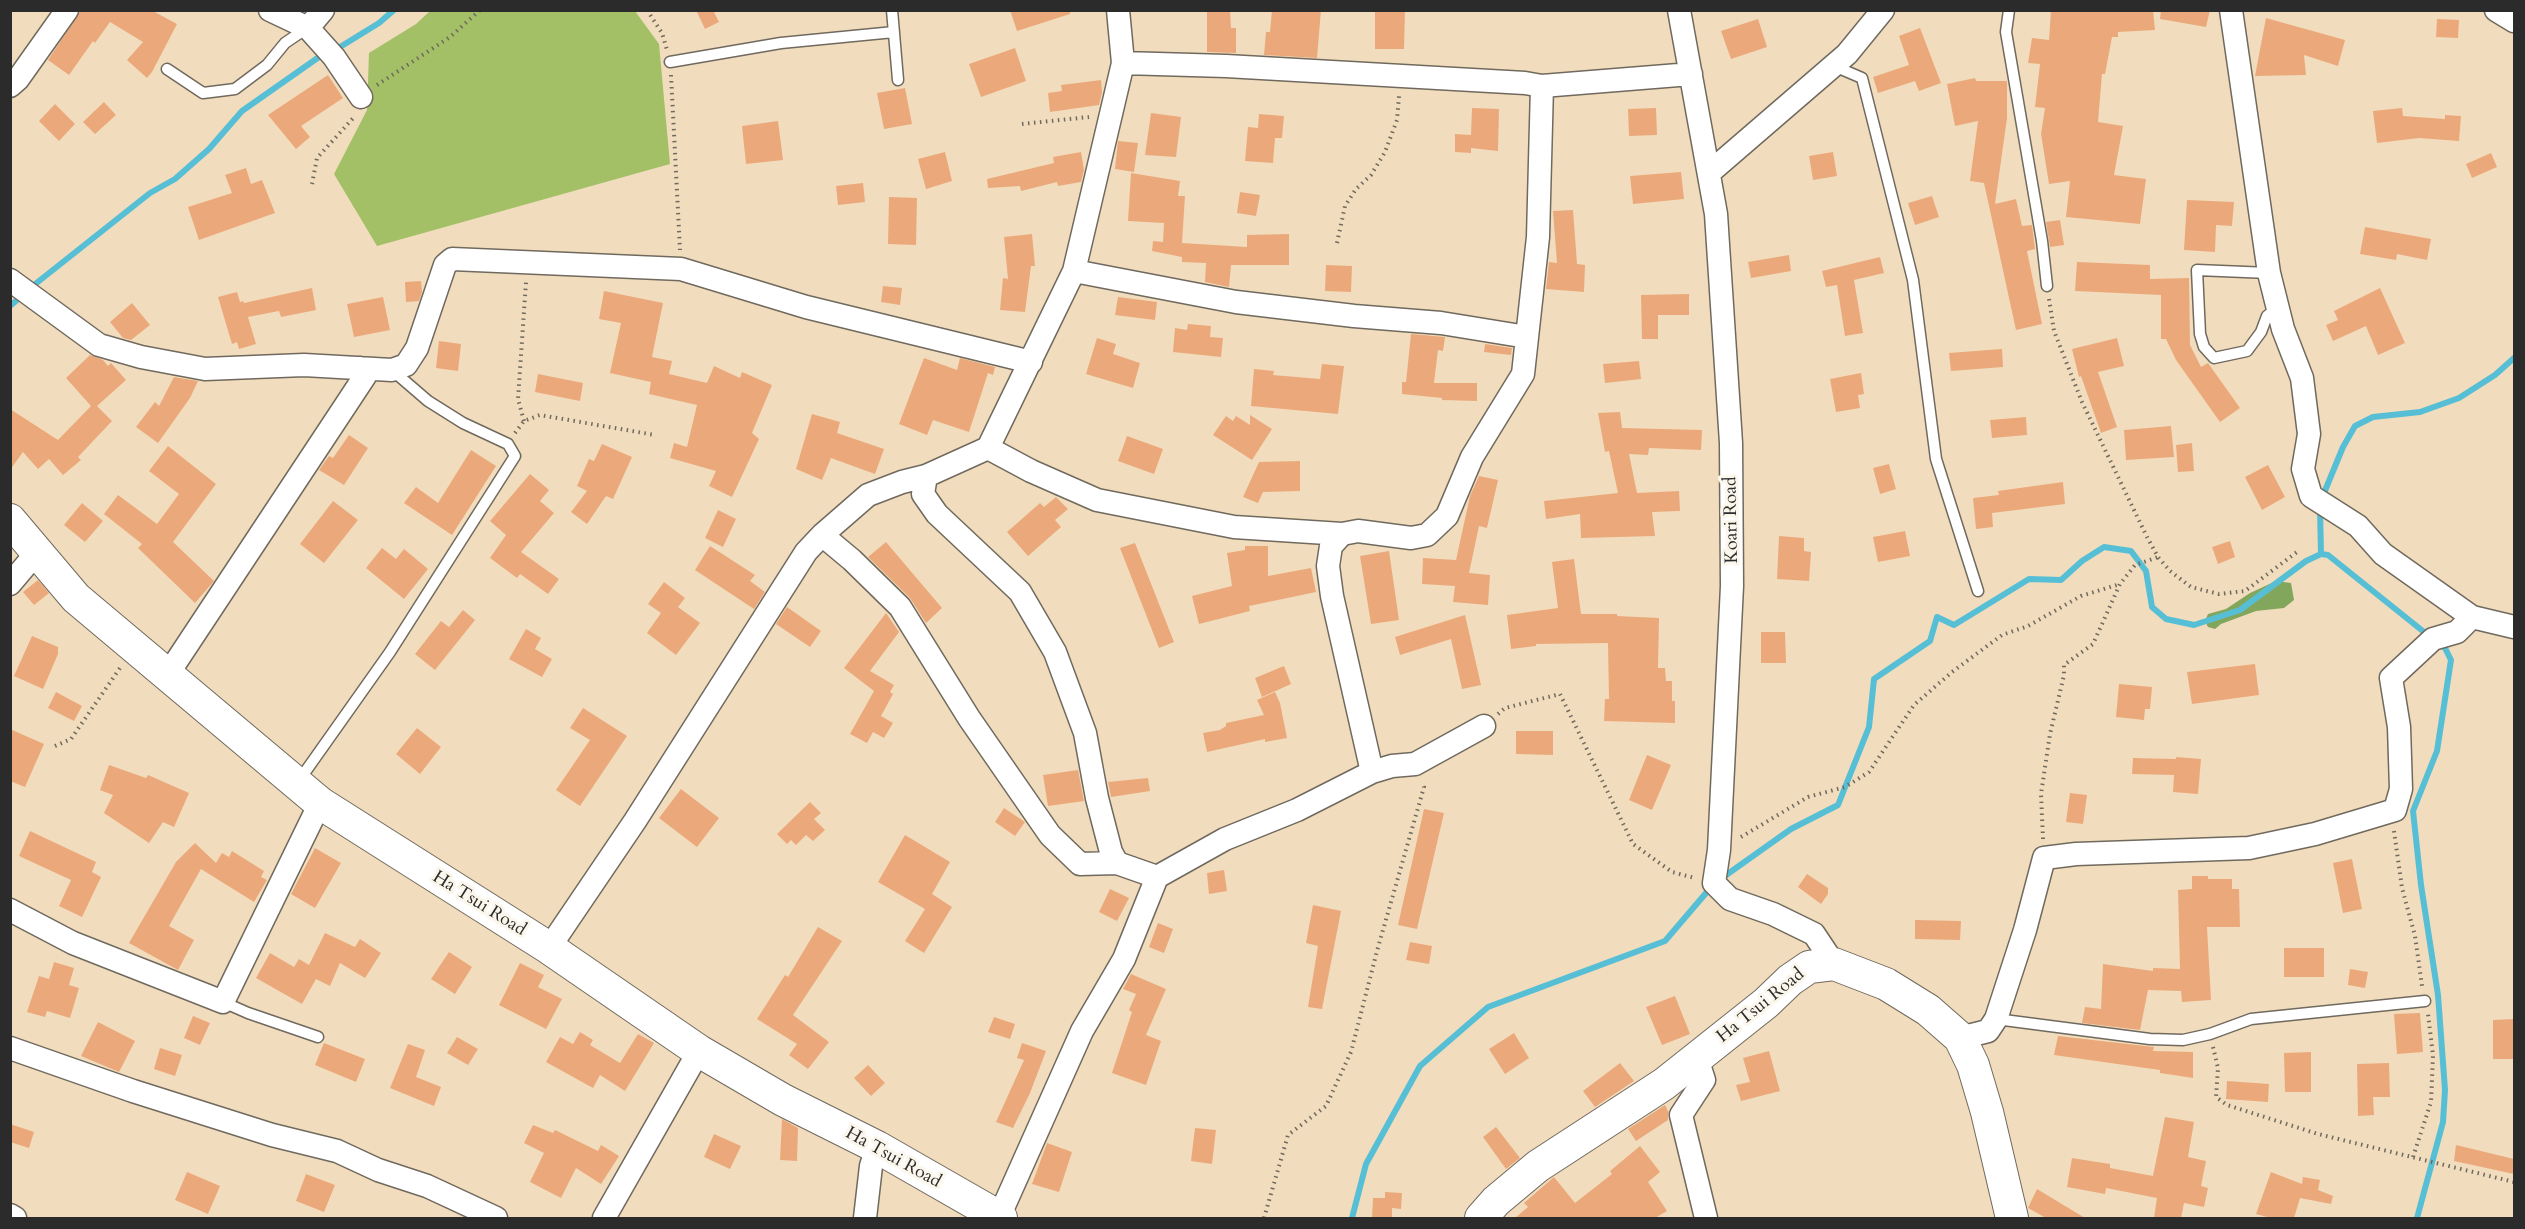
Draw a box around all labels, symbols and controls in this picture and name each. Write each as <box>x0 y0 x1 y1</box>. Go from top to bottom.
street label: Koari Road <box>1720 476 1744 564</box>
street label: Ha Tsui Road <box>428 867 530 941</box>
street label: Ha Tsui Road <box>1713 964 1809 1048</box>
street label: Ha Tsui Road <box>841 1123 945 1193</box>

